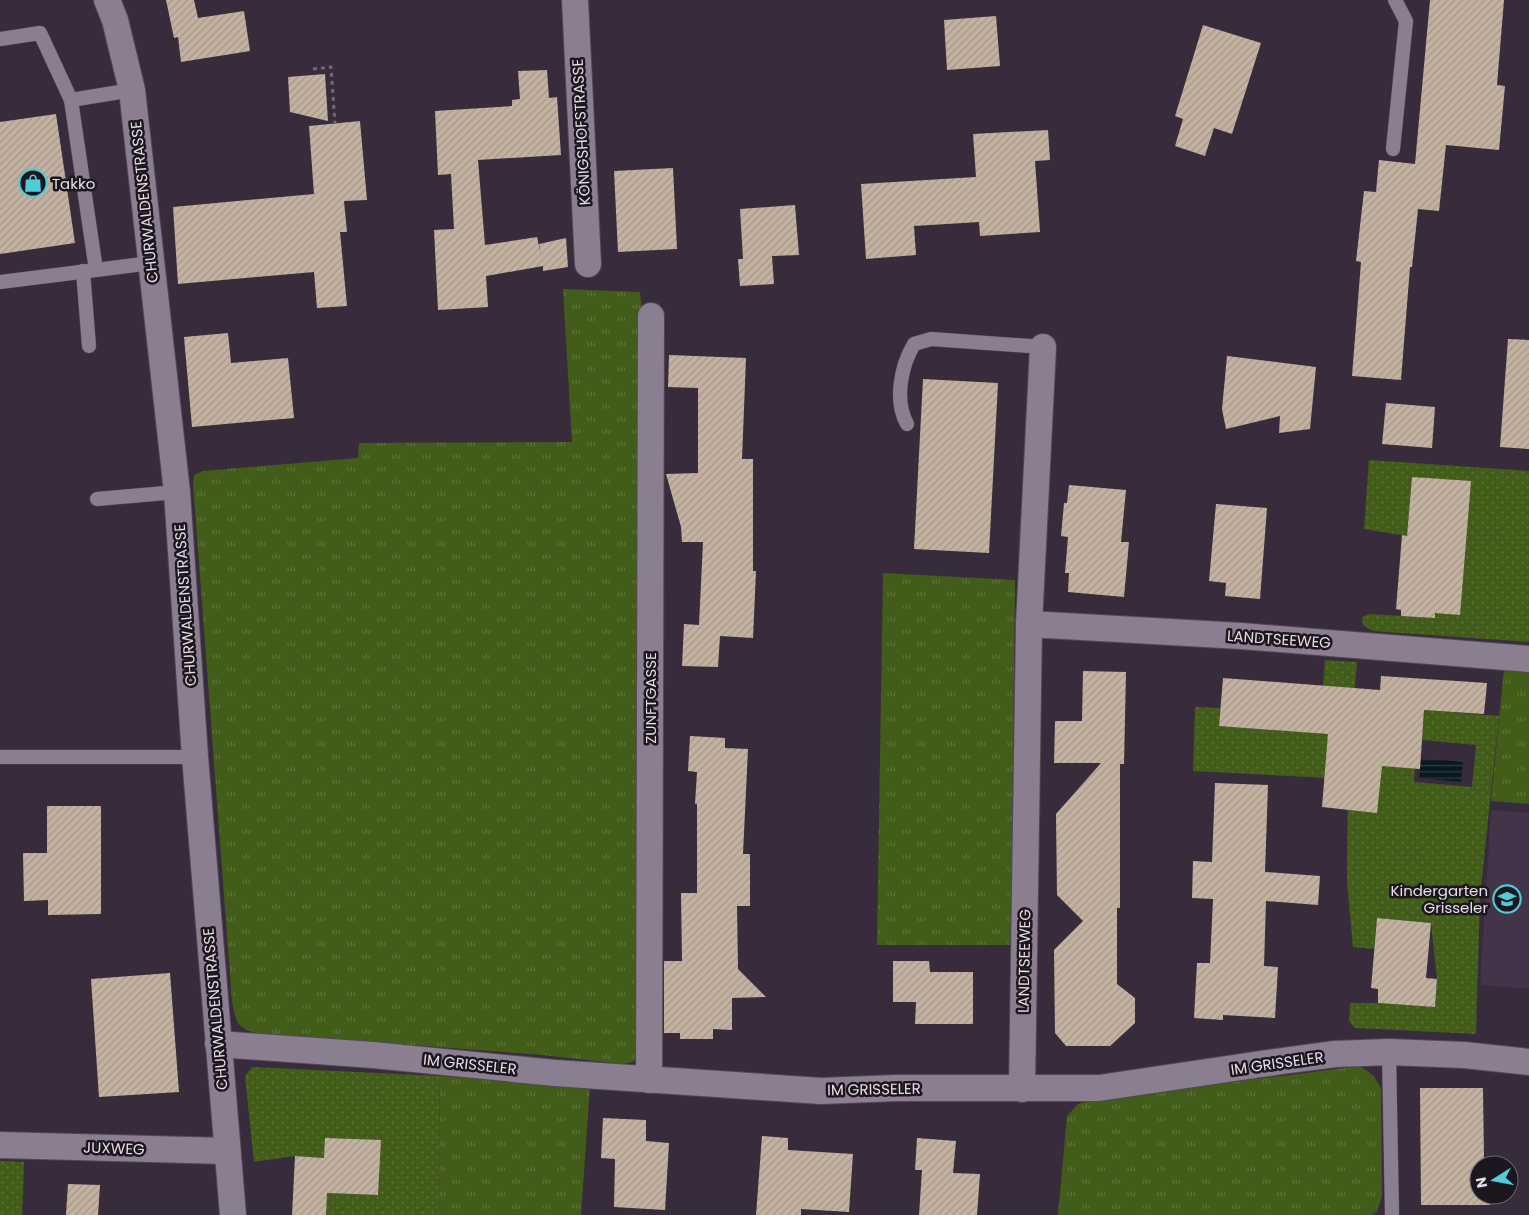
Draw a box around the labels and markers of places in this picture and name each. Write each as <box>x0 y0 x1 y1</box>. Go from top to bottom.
shop icon: Takko <box>18 168 48 198</box>
place label: Takko <box>52 173 95 194</box>
place label: Kindergarten Grisseler <box>1390 880 1488 918</box>
school or university icon: Kindergarten Grisseler <box>1492 884 1522 914</box>

